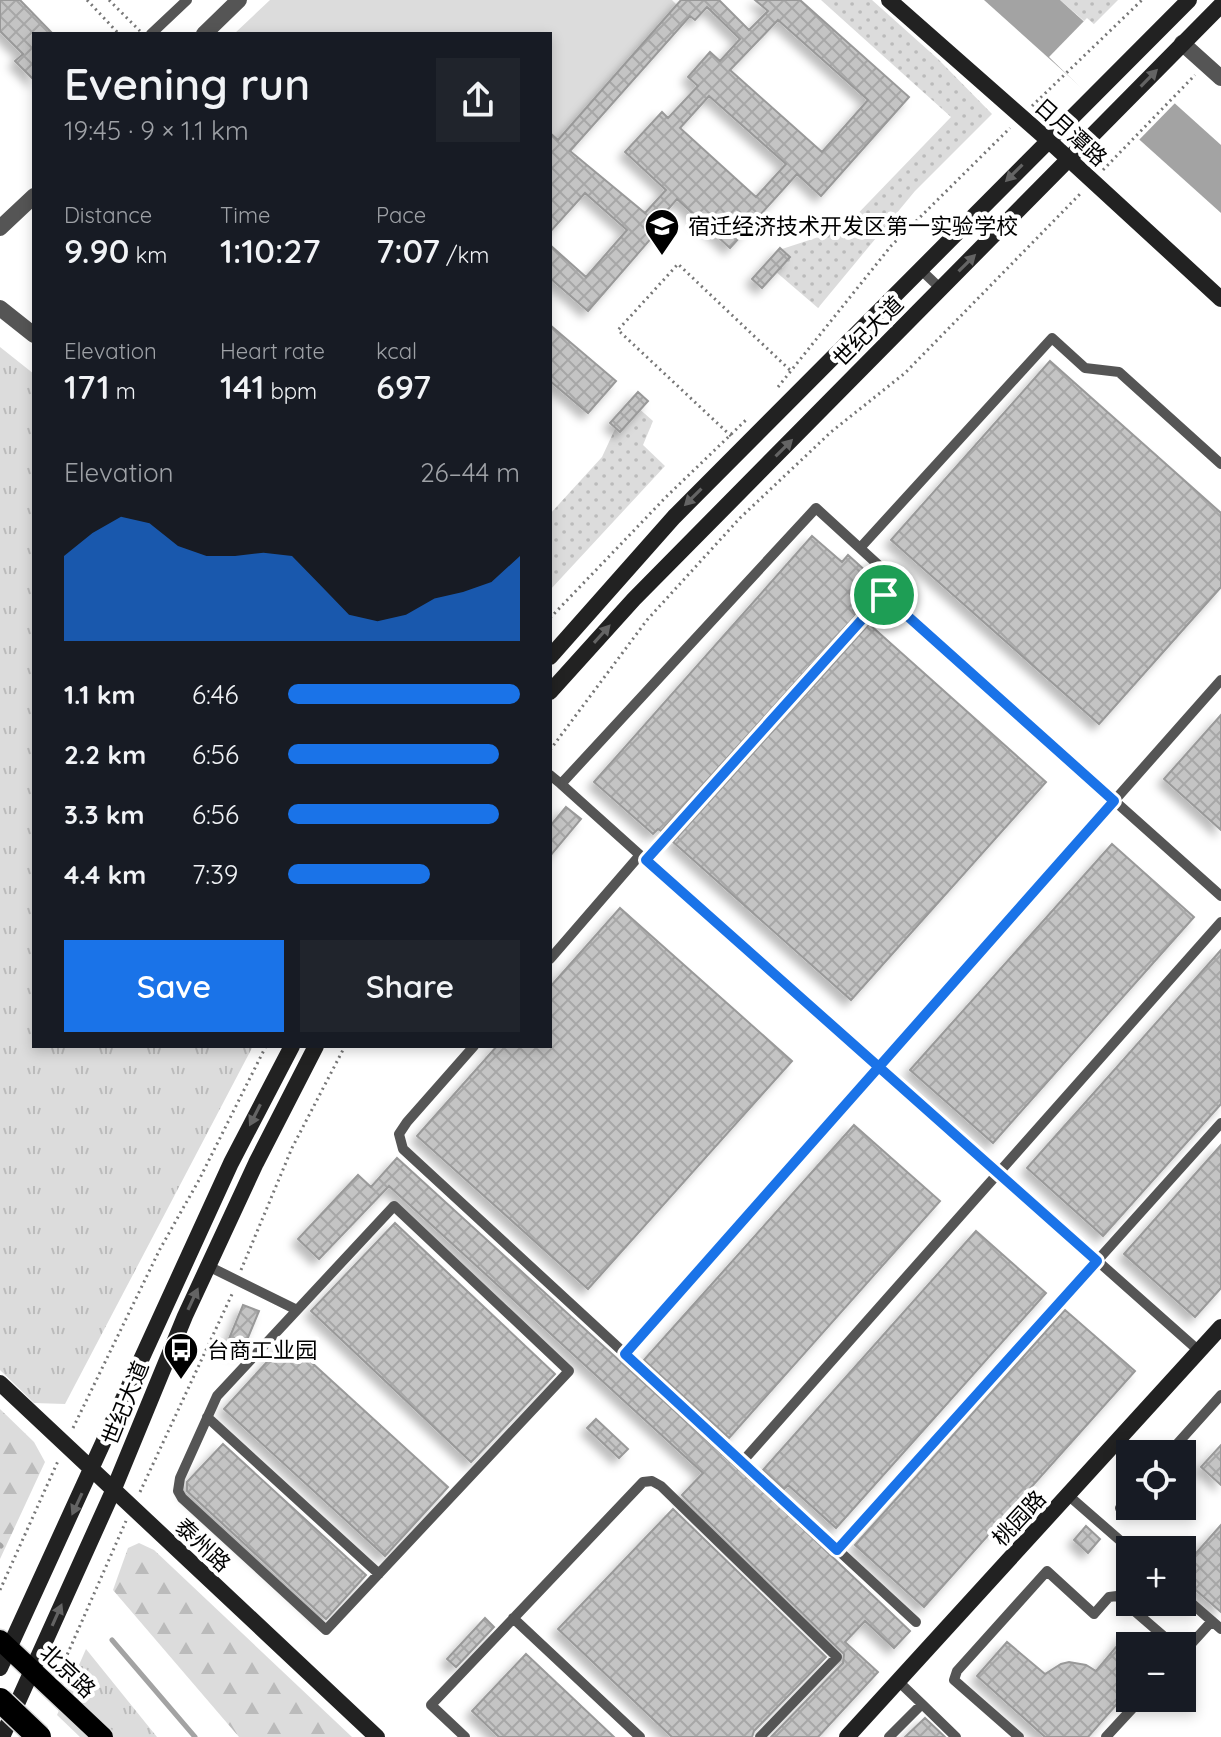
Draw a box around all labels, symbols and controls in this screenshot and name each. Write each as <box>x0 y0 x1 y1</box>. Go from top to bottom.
text: Evening run <box>64 56 310 111</box>
button: share <box>436 58 520 142</box>
one-way arrow <box>1140 68 1158 87</box>
street label: 日月潭路 <box>1029 92 1113 172</box>
text: 19:45 · 9 × 1.1 km <box>64 114 249 147</box>
one-way arrow <box>1006 163 1024 182</box>
text: Distance <box>64 201 152 229</box>
text: Time <box>220 201 271 229</box>
text: Pace <box>376 201 426 229</box>
school or university icon: 宿迁经济技术开发区第一实验学校 <box>643 207 681 257</box>
place label: 宿迁经济技术开发区第一实验学校 <box>688 212 1018 240</box>
text: 9.90 <box>64 229 129 272</box>
text: 1:10:27 <box>220 229 321 272</box>
text: 7:07 <box>376 229 440 272</box>
text: km <box>129 241 167 269</box>
text: /km <box>440 241 489 269</box>
one-way arrow <box>957 254 976 273</box>
street label: 世纪大道 <box>827 290 909 372</box>
text: Elevation <box>64 337 157 365</box>
text: Heart rate <box>220 337 325 365</box>
text: kcal <box>376 337 417 365</box>
text: 171 <box>64 365 110 408</box>
text: 141 <box>220 365 264 408</box>
text: 697 <box>376 365 431 408</box>
text: m <box>110 377 136 405</box>
text: bpm <box>264 377 317 405</box>
one-way arrow <box>774 439 792 458</box>
text: Elevation <box>64 456 174 489</box>
text: 26–44 m <box>420 456 520 489</box>
one-way arrow <box>685 487 703 506</box>
pin <box>850 561 918 629</box>
icon: arrive <box>862 573 906 617</box>
one-way arrow <box>593 624 611 643</box>
text: 1.1 km <box>64 678 135 711</box>
text: 6:46 <box>192 678 239 711</box>
text: 2.2 km <box>64 738 146 771</box>
text: 6:56 <box>192 738 239 771</box>
text: 3.3 km <box>64 798 144 831</box>
text: 6:56 <box>192 798 239 831</box>
text: 4.4 km <box>64 858 146 891</box>
text: 7:39 <box>192 858 238 891</box>
button: Save <box>64 940 284 1032</box>
button: Share <box>300 940 520 1032</box>
one-way arrow <box>249 1104 262 1127</box>
one-way arrow <box>186 1287 200 1311</box>
bus stop icon: 台商工业园 <box>162 1331 200 1381</box>
place label: 台商工业园 <box>207 1336 317 1364</box>
street label: 世纪大道 <box>96 1357 154 1449</box>
map controls <box>1116 1440 1196 1712</box>
button: locate <box>1116 1440 1196 1520</box>
street label: 桃园路 <box>986 1484 1052 1552</box>
one-way arrow <box>70 1492 83 1516</box>
street label: 泰州路 <box>169 1512 237 1578</box>
button: + <box>1116 1536 1196 1616</box>
one-way arrow <box>51 1603 64 1627</box>
button: − <box>1116 1632 1196 1712</box>
street label: 北京路 <box>34 1638 102 1704</box>

